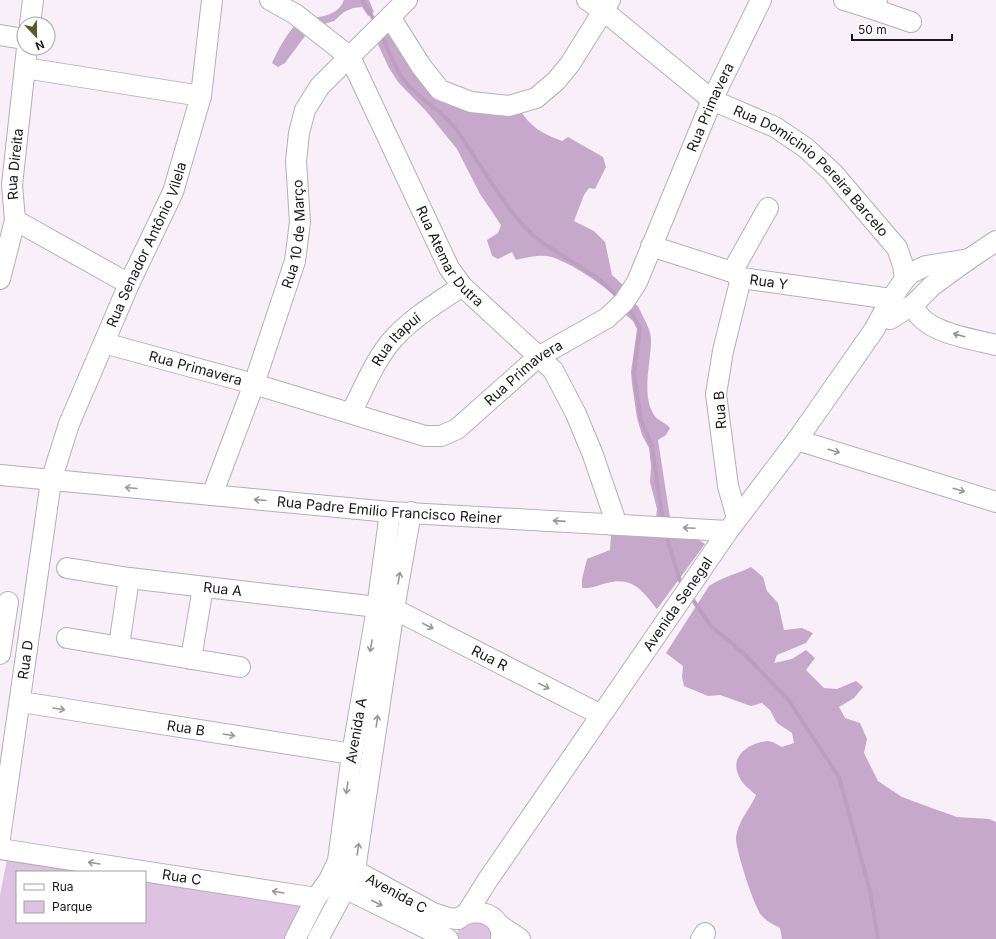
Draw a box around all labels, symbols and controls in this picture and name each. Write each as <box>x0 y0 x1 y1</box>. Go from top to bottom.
north arrow <box>16 16 56 56</box>
scale bar <box>852 16 952 42</box>
text: 50 m <box>858 22 887 37</box>
text: N <box>33 37 46 53</box>
street label: Rua Primavera <box>683 60 737 154</box>
street label: Rua Domicinio Pereira Barcelo <box>731 101 892 240</box>
street label: Rua Direita <box>3 127 26 201</box>
street label: Rua Senador Antônio Vilela <box>102 160 189 330</box>
street label: Rua 10 de Março <box>277 179 308 291</box>
street label: Rua Atemar Dutra <box>413 203 488 310</box>
street label: Rua Y <box>749 270 790 293</box>
street label: Rua Itapuí <box>368 308 424 369</box>
one-way arrow <box>952 330 965 338</box>
street label: Rua Primavera <box>480 336 565 409</box>
street label: Rua Primavera <box>147 347 244 388</box>
street label: Rua B <box>710 390 729 430</box>
one-way arrow <box>828 448 841 455</box>
one-way arrow <box>125 484 138 492</box>
one-way arrow <box>952 487 965 494</box>
street label: Rua Padre Emilio Francisco Reiner <box>276 492 502 526</box>
one-way arrow <box>254 496 267 503</box>
one-way arrow <box>553 517 566 525</box>
one-way arrow <box>683 525 696 532</box>
street label: Avenida Senegal <box>639 554 715 654</box>
one-way arrow <box>395 572 403 585</box>
street label: Rua A <box>202 578 243 599</box>
one-way arrow <box>422 623 434 631</box>
street label: Rua D <box>14 639 36 680</box>
one-way arrow <box>367 639 375 652</box>
street label: Rua R <box>469 641 511 674</box>
one-way arrow <box>538 683 550 690</box>
street label: Avenida A <box>342 696 370 764</box>
one-way arrow <box>52 705 65 713</box>
one-way arrow <box>373 715 381 728</box>
street label: Rua B <box>166 716 206 739</box>
one-way arrow <box>222 731 235 739</box>
one-way arrow <box>343 781 351 794</box>
one-way arrow <box>354 843 362 856</box>
one-way arrow <box>88 859 101 867</box>
street label: Rua C <box>161 865 203 888</box>
street label: Avenida C <box>363 869 430 916</box>
legend <box>16 871 146 923</box>
text: Rua <box>52 879 74 894</box>
one-way arrow <box>272 888 285 896</box>
text: Parque <box>52 899 92 914</box>
one-way arrow <box>370 900 382 907</box>

